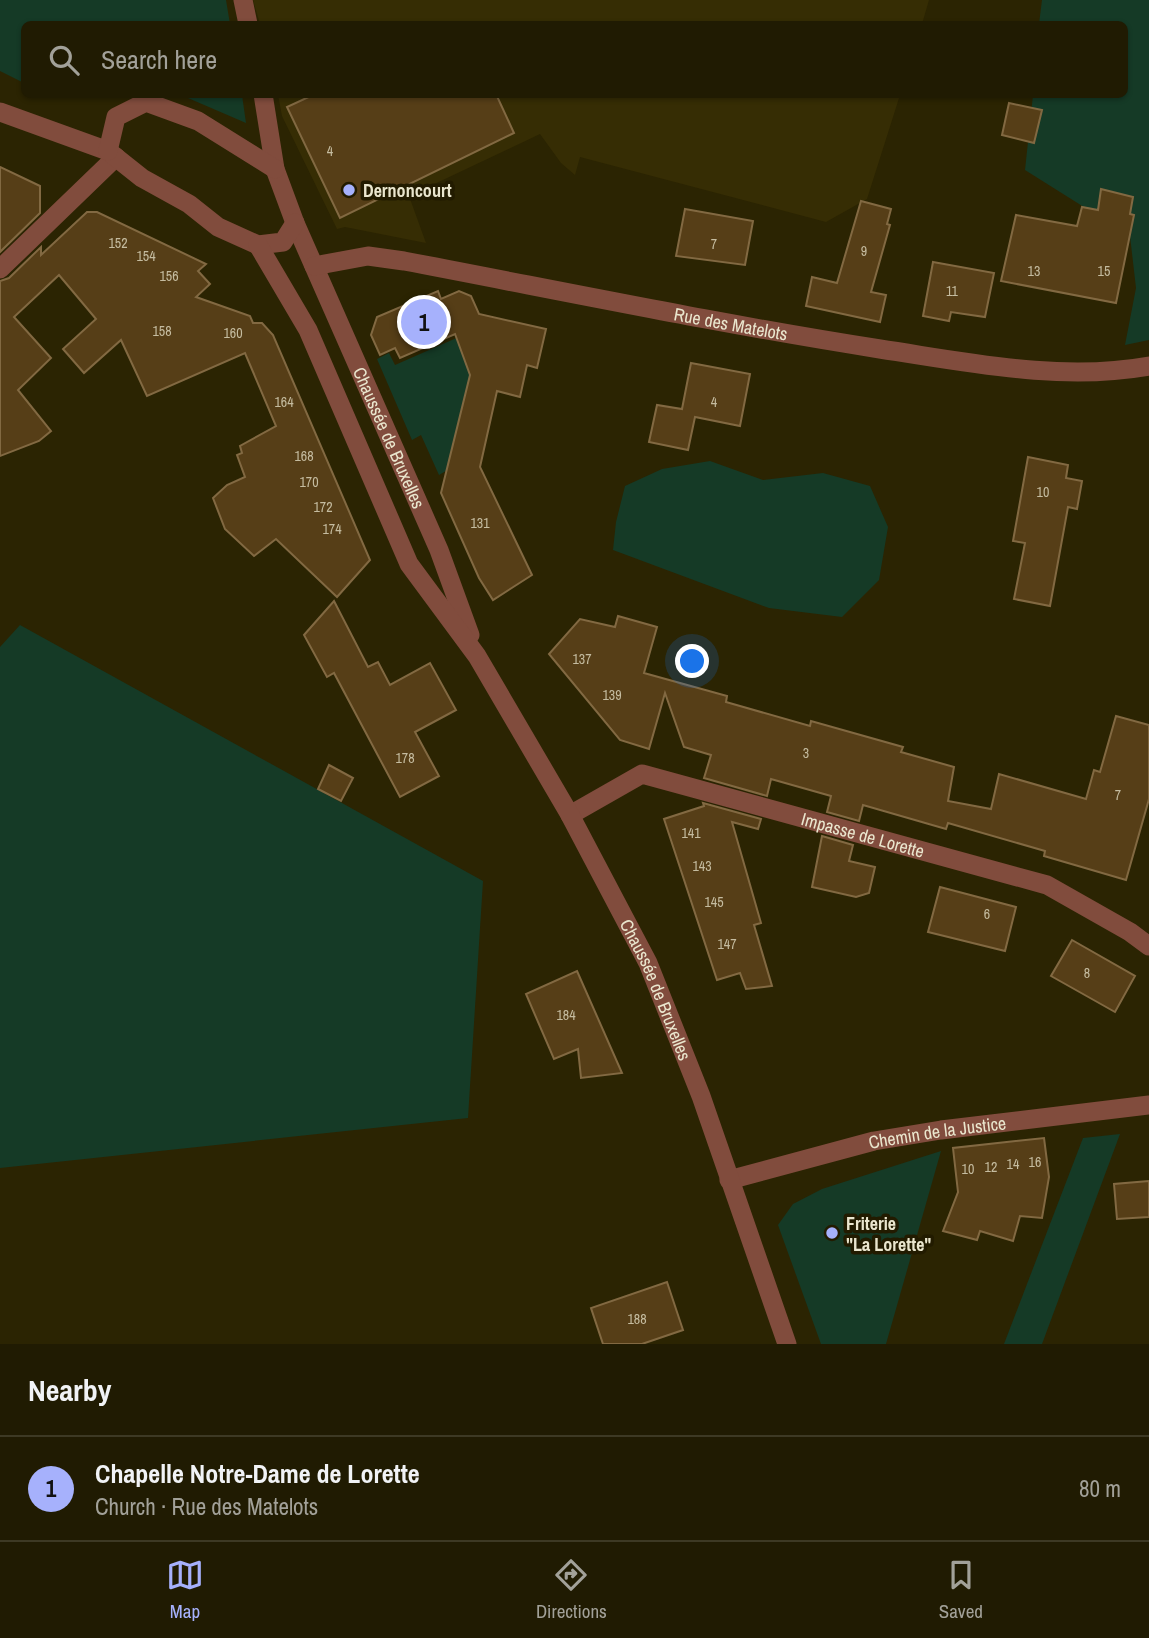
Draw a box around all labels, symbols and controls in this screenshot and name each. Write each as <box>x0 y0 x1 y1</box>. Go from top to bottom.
search box <box>21 21 1128 98</box>
icon: search <box>45 41 83 79</box>
text: Search here <box>101 42 217 77</box>
house number: 4 <box>327 142 334 160</box>
place label: Dernoncourt <box>363 178 452 203</box>
marker: Dernoncourt <box>341 182 357 198</box>
house number: 152 <box>108 234 128 252</box>
house number: 7 <box>711 235 717 253</box>
house number: 9 <box>861 242 867 260</box>
house number: 154 <box>136 247 156 265</box>
house number: 13 <box>1028 262 1040 280</box>
house number: 15 <box>1098 262 1110 280</box>
house number: 156 <box>159 267 179 285</box>
house number: 11 <box>946 282 959 300</box>
pin: 1 <box>401 296 447 348</box>
street label: Rue des Matelots <box>672 301 790 346</box>
house number: 158 <box>152 322 172 340</box>
house number: 160 <box>223 324 243 342</box>
street label: Chaussée de Bruxelles <box>347 363 432 512</box>
house number: 164 <box>274 393 294 411</box>
house number: 4 <box>711 393 718 411</box>
house number: 168 <box>294 447 314 465</box>
house number: 170 <box>299 473 319 491</box>
house number: 10 <box>1037 483 1049 501</box>
house number: 172 <box>313 498 333 516</box>
house number: 131 <box>470 514 490 532</box>
house number: 174 <box>322 520 342 538</box>
your location <box>675 644 709 678</box>
house number: 137 <box>572 650 592 668</box>
house number: 139 <box>602 686 622 704</box>
house number: 3 <box>803 744 809 762</box>
house number: 178 <box>395 749 415 767</box>
house number: 7 <box>1115 786 1121 804</box>
street label: Impasse de Lorette <box>799 806 927 863</box>
house number: 141 <box>681 824 701 842</box>
house number: 143 <box>692 857 712 875</box>
house number: 145 <box>704 893 724 911</box>
house number: 6 <box>984 905 990 923</box>
street label: Chaussée de Bruxelles <box>614 914 698 1064</box>
house number: 147 <box>717 935 737 953</box>
house number: 8 <box>1084 964 1090 982</box>
house number: 184 <box>556 1006 576 1024</box>
street label: Chemin de la Justice <box>865 1110 1007 1155</box>
house number: 16 <box>1029 1153 1041 1171</box>
house number: 14 <box>1007 1155 1020 1173</box>
house number: 12 <box>985 1158 997 1176</box>
house number: 10 <box>962 1160 974 1178</box>
place label: Friterie "La Lorette" <box>846 1211 931 1257</box>
marker: Friterie "La Lorette" <box>824 1225 840 1241</box>
house number: 188 <box>627 1310 647 1328</box>
text: Nearby <box>28 1370 111 1410</box>
text: Chapelle Notre-Dame de Lorette <box>95 1456 420 1491</box>
text: 1 <box>46 1473 56 1504</box>
text: 80 m <box>1079 1473 1121 1504</box>
text: Church · Rue des Matelots <box>95 1491 318 1522</box>
tab: Map <box>166 1556 204 1624</box>
tab: Directions <box>536 1556 607 1624</box>
tab: Saved <box>939 1556 983 1624</box>

